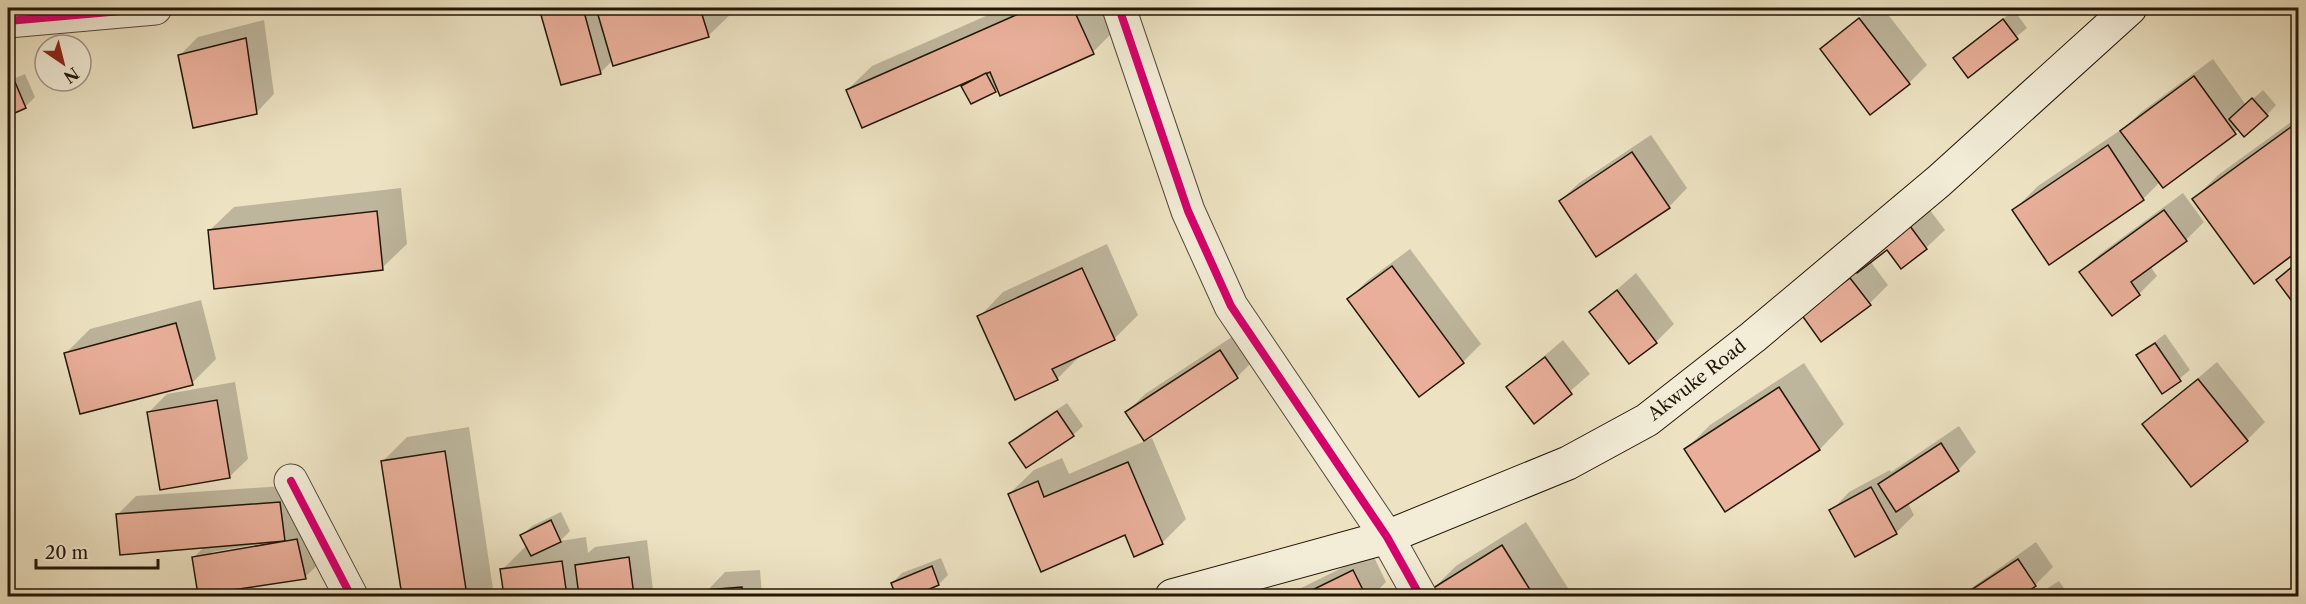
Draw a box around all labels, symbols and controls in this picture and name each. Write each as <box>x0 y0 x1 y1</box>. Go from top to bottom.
north arrow <box>33 33 93 93</box>
text: N <box>60 63 83 88</box>
street label: Akwuke Road <box>1643 335 1750 426</box>
scale bar <box>36 532 158 570</box>
text: 20 m <box>45 542 89 564</box>

